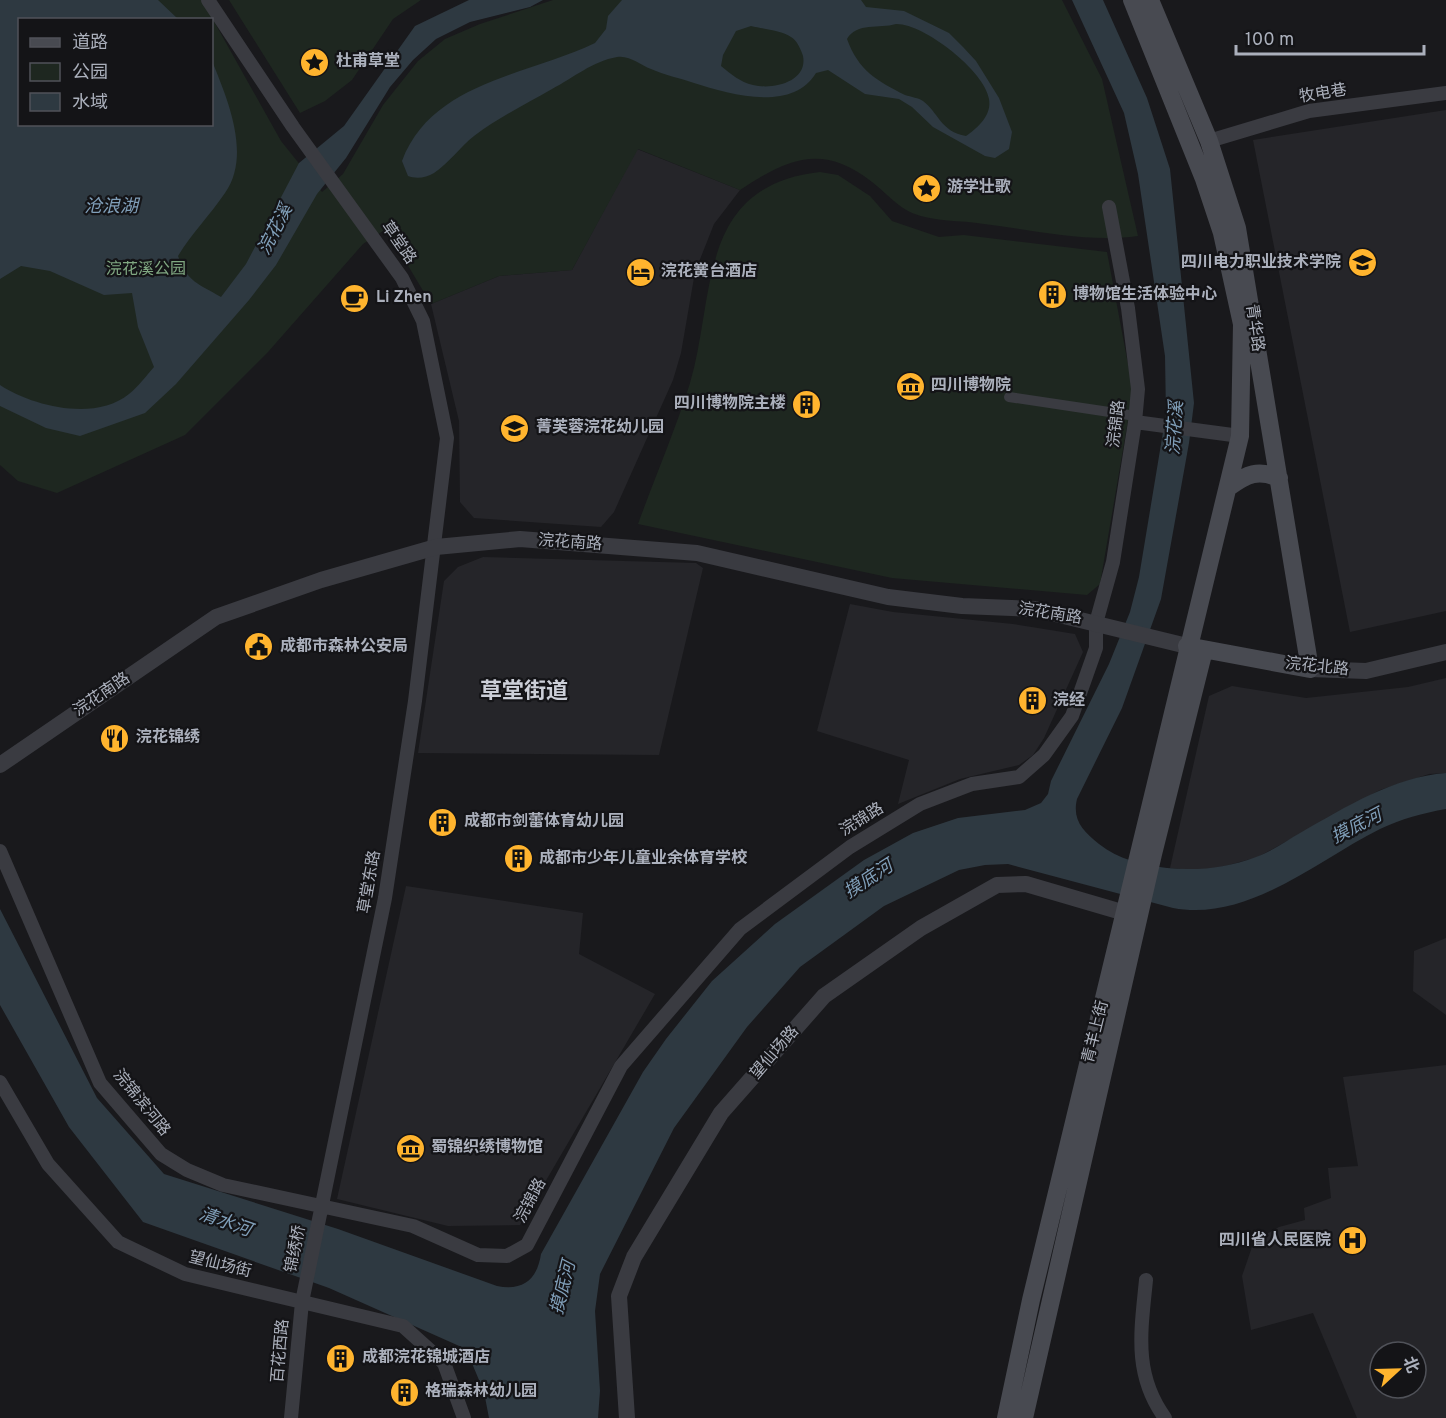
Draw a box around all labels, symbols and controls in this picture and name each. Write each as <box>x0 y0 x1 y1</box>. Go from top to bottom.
legend <box>18 18 213 126</box>
scale bar <box>1236 18 1424 56</box>
text: 100 m <box>1245 29 1294 52</box>
text: 道路 <box>72 32 108 55</box>
place icon: 杜甫草堂 <box>299 46 331 78</box>
place label: 杜甫草堂 <box>336 51 400 72</box>
text: 公园 <box>72 62 108 85</box>
street label: 牧电巷 <box>1298 80 1348 108</box>
text: 水域 <box>72 92 108 115</box>
place icon: 游学壮歌 <box>910 172 942 204</box>
place label: 游学壮歌 <box>947 177 1011 198</box>
water label: 沧浪湖 <box>84 196 141 219</box>
water label: 浣花溪 <box>253 199 299 259</box>
street label: 草堂路 <box>376 218 420 268</box>
school or university icon: 四川电力职业技术学院 <box>1346 247 1378 279</box>
place label: 四川电力职业技术学院 <box>1181 253 1341 273</box>
hotel icon: 浣花黉台酒店 <box>624 256 656 288</box>
park label: 浣花溪公园 <box>106 260 186 280</box>
place label: 浣花黉台酒店 <box>661 262 757 282</box>
building icon: 博物馆生活体验中心 <box>1036 279 1068 311</box>
cafe icon: Li Zhen <box>339 282 371 314</box>
place label: 博物馆生活体验中心 <box>1073 284 1217 305</box>
place label: Li Zhen <box>376 288 432 308</box>
street label: 青华路 <box>1241 303 1267 353</box>
museum icon: 四川博物院 <box>894 370 926 402</box>
place label: 四川博物院 <box>931 375 1011 396</box>
building icon: 四川博物院主楼 <box>791 388 823 420</box>
place label: 四川博物院主楼 <box>674 393 786 414</box>
water label: 浣花溪 <box>1163 398 1189 456</box>
street label: 浣锦路 <box>1104 399 1130 449</box>
school or university icon: 菁芙蓉浣花幼儿园 <box>499 412 531 444</box>
place label: 菁芙蓉浣花幼儿园 <box>536 417 664 438</box>
street label: 浣花南路 <box>537 531 603 555</box>
street label: 浣花南路 <box>1017 599 1083 629</box>
public building icon: 成都市森林公安局 <box>243 631 275 663</box>
place label: 成都市森林公安局 <box>280 636 408 657</box>
street label: 浣花北路 <box>1284 654 1350 680</box>
street label: 浣花南路 <box>70 669 134 721</box>
district label: 草堂街道 <box>480 679 568 706</box>
building icon: 浣经 <box>1016 685 1048 717</box>
place label: 浣经 <box>1053 691 1085 711</box>
restaurant icon: 浣花锦绣 <box>99 722 131 754</box>
place label: 浣花锦绣 <box>136 727 200 748</box>
street label: 浣锦路 <box>836 799 888 841</box>
water label: 摸底河 <box>1328 803 1389 850</box>
building icon: 成都市剑蕾体育幼儿园 <box>427 806 459 838</box>
place label: 成都市剑蕾体育幼儿园 <box>464 811 624 832</box>
building icon: 成都市少年儿童业余体育学校 <box>502 843 534 875</box>
place label: 成都市少年儿童业余体育学校 <box>539 848 748 869</box>
street label: 草堂东路 <box>355 849 385 915</box>
water label: 摸底河 <box>840 854 900 904</box>
street label: 青羊上街 <box>1079 999 1113 1065</box>
street label: 望仙场路 <box>746 1022 804 1084</box>
street label: 浣锦滨河路 <box>108 1066 174 1140</box>
museum icon: 蜀锦织绣博物馆 <box>394 1132 426 1164</box>
place label: 蜀锦织绣博物馆 <box>431 1137 543 1158</box>
street label: 浣锦路 <box>511 1175 551 1227</box>
water label: 清水河 <box>196 1203 257 1244</box>
street label: 锦绣桥 <box>282 1224 310 1274</box>
hospital icon: 四川省人民医院 <box>1336 1225 1368 1257</box>
place label: 四川省人民医院 <box>1219 1231 1331 1251</box>
street label: 望仙场街 <box>187 1248 253 1282</box>
water label: 摸底河 <box>546 1256 582 1317</box>
street label: 百花西路 <box>268 1318 294 1384</box>
north arrow <box>1368 1340 1428 1400</box>
building icon: 成都浣花锦城酒店 <box>325 1342 357 1374</box>
place label: 成都浣花锦城酒店 <box>362 1347 490 1368</box>
text: 北 <box>1398 1354 1422 1376</box>
building icon: 格瑞森林幼儿园 <box>388 1376 420 1408</box>
place label: 格瑞森林幼儿园 <box>425 1381 537 1402</box>

